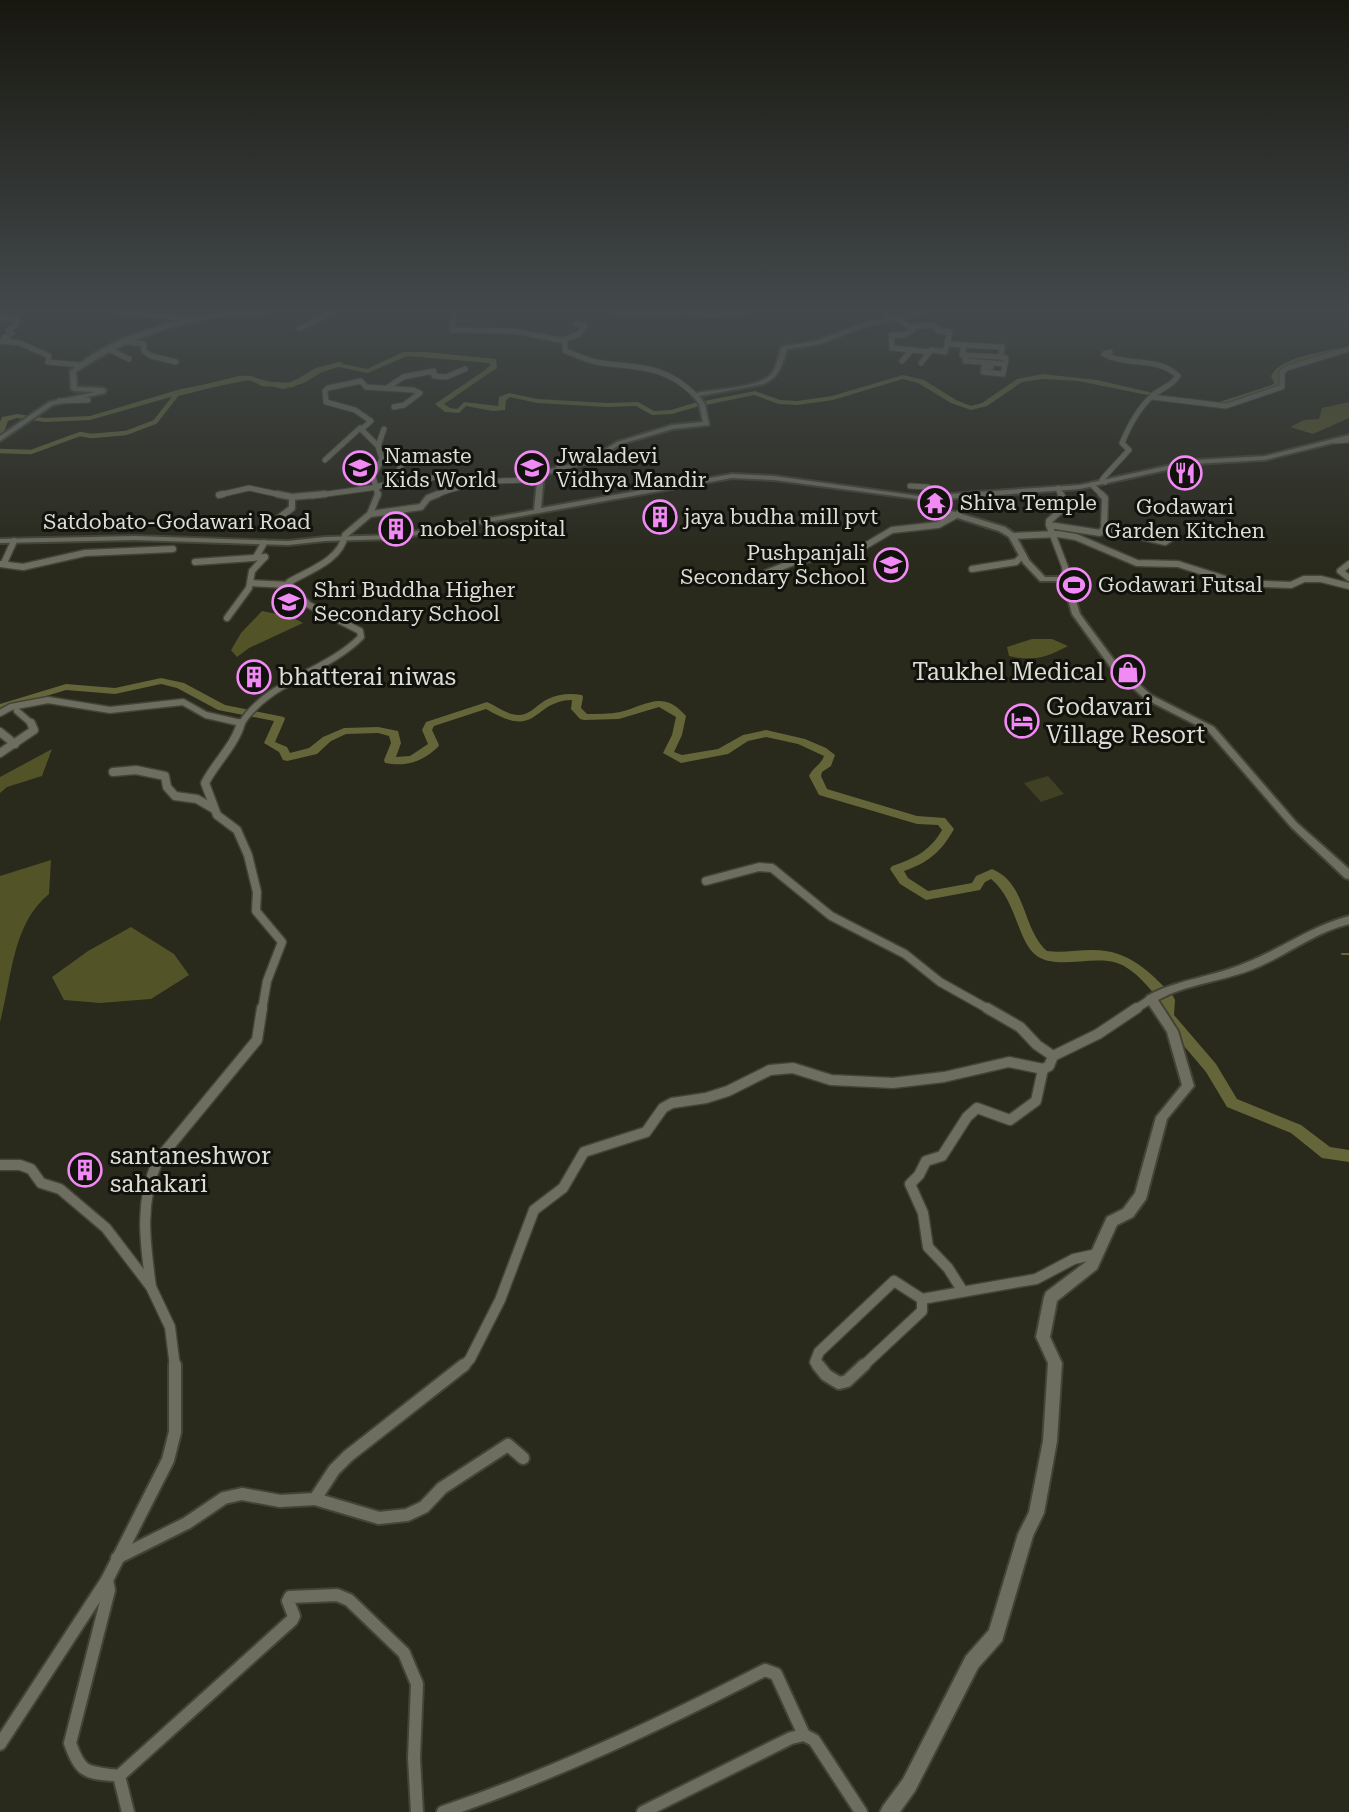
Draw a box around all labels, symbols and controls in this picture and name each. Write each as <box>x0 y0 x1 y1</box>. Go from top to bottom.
place label: Namaste Kids World <box>384 444 497 492</box>
place label: Jwaladevi Vidhya Mandir <box>556 444 707 492</box>
school or university icon: Namaste Kids World <box>341 449 379 487</box>
school or university icon: Jwaladevi Vidhya Mandir <box>513 449 551 487</box>
restaurant icon: Godawari Garden Kitchen <box>1166 454 1204 492</box>
temple icon: Shiva Temple <box>916 484 954 522</box>
place label: Shiva Temple <box>960 491 1097 515</box>
place label: Godawari Garden Kitchen <box>1105 495 1266 543</box>
building icon: jaya budha mill pvt <box>641 498 679 536</box>
place label: jaya budha mill pvt <box>682 505 878 529</box>
street label: Satdobato-Godawari Road <box>43 510 311 534</box>
building icon: nobel hospital <box>377 510 415 548</box>
place label: nobel hospital <box>420 517 566 541</box>
place label: Pushpanjali Secondary School <box>680 541 867 589</box>
school or university icon: Pushpanjali Secondary School <box>872 546 910 584</box>
sports icon: Godawari Futsal <box>1055 566 1093 604</box>
place label: Godawari Futsal <box>1098 573 1263 597</box>
place label: Shri Buddha Higher Secondary School <box>314 578 516 626</box>
school or university icon: Shri Buddha Higher Secondary School <box>270 583 308 621</box>
shop icon: Taukhel Medical <box>1109 653 1147 691</box>
building icon: bhatterai niwas <box>235 658 273 696</box>
place label: Taukhel Medical <box>912 658 1104 686</box>
place label: bhatterai niwas <box>278 663 456 691</box>
place label: Godavari Village Resort <box>1046 693 1205 749</box>
hotel icon: Godavari Village Resort <box>1003 702 1041 740</box>
place label: santaneshwor sahakari <box>110 1142 271 1198</box>
building icon: santaneshwor sahakari <box>66 1151 104 1189</box>

